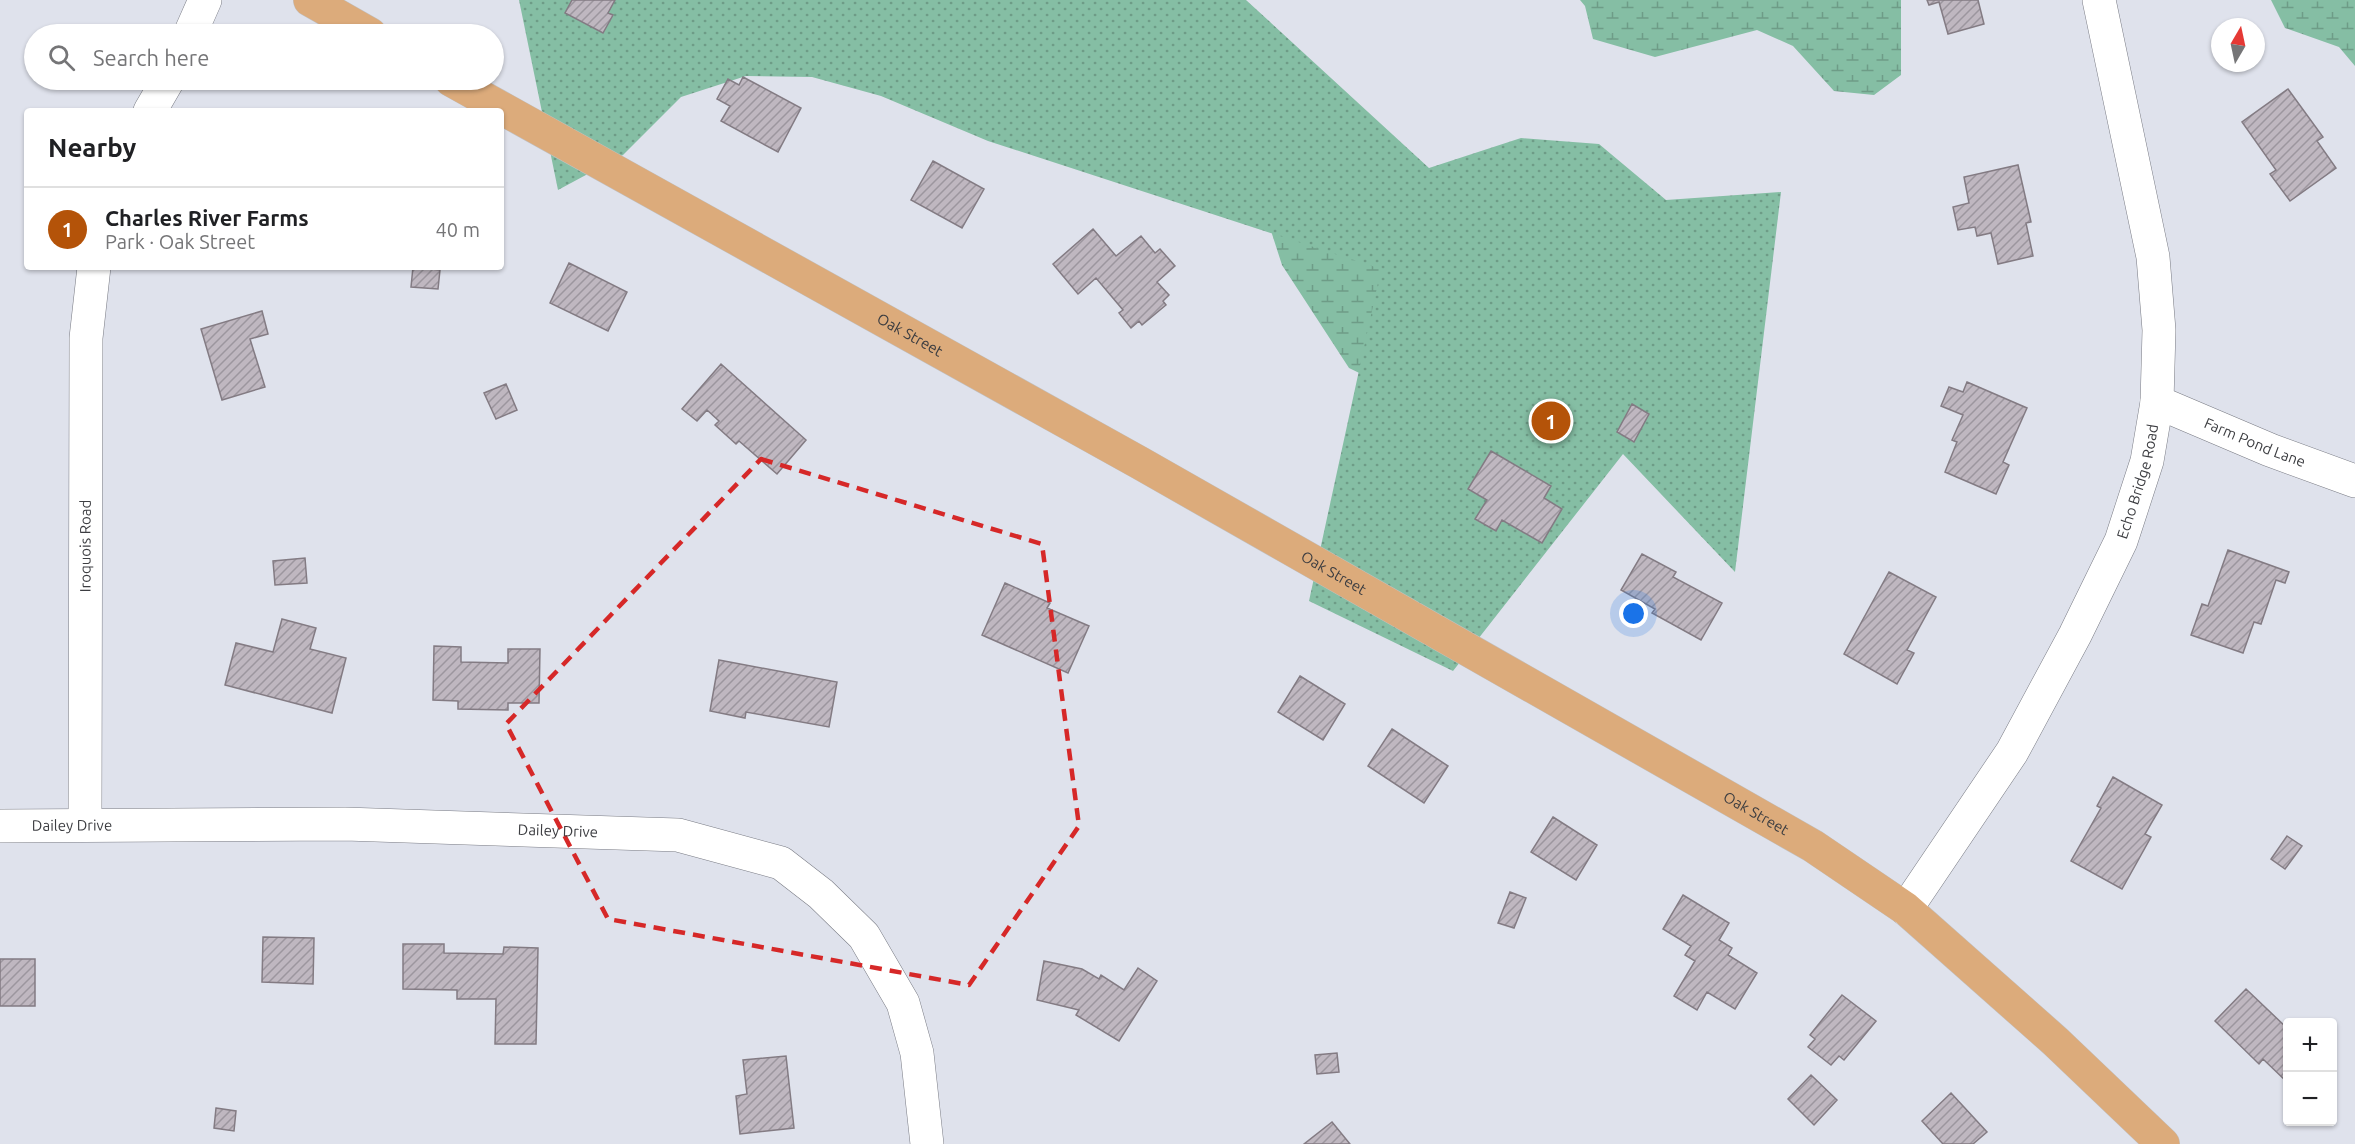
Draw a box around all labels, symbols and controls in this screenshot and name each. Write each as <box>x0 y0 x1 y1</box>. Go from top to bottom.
north arrow <box>2211 18 2265 72</box>
search box <box>24 24 504 90</box>
icon: search <box>45 41 78 74</box>
text: Search here <box>93 45 209 70</box>
text: Nearby <box>48 133 136 162</box>
text: Charles River Farms <box>105 205 309 230</box>
text: 1 <box>62 218 73 241</box>
text: 40 m <box>436 218 480 241</box>
text: Park · Oak Street <box>105 230 255 253</box>
street label: Oak Street <box>874 310 946 360</box>
pin: 1 <box>1532 398 1570 444</box>
street label: Farm Pond Lane <box>2202 414 2308 470</box>
street label: Echo Bridge Road <box>2113 423 2161 541</box>
street label: Iroquois Road <box>76 500 94 592</box>
street label: Oak Street <box>1298 547 1370 598</box>
your location <box>1619 599 1648 628</box>
street label: Oak Street <box>1721 788 1792 838</box>
street label: Dailey Drive <box>32 816 112 834</box>
street label: Dailey Drive <box>517 821 598 840</box>
map controls <box>2283 1018 2337 1126</box>
button: + <box>2283 1018 2337 1072</box>
button: − <box>2283 1072 2337 1126</box>

